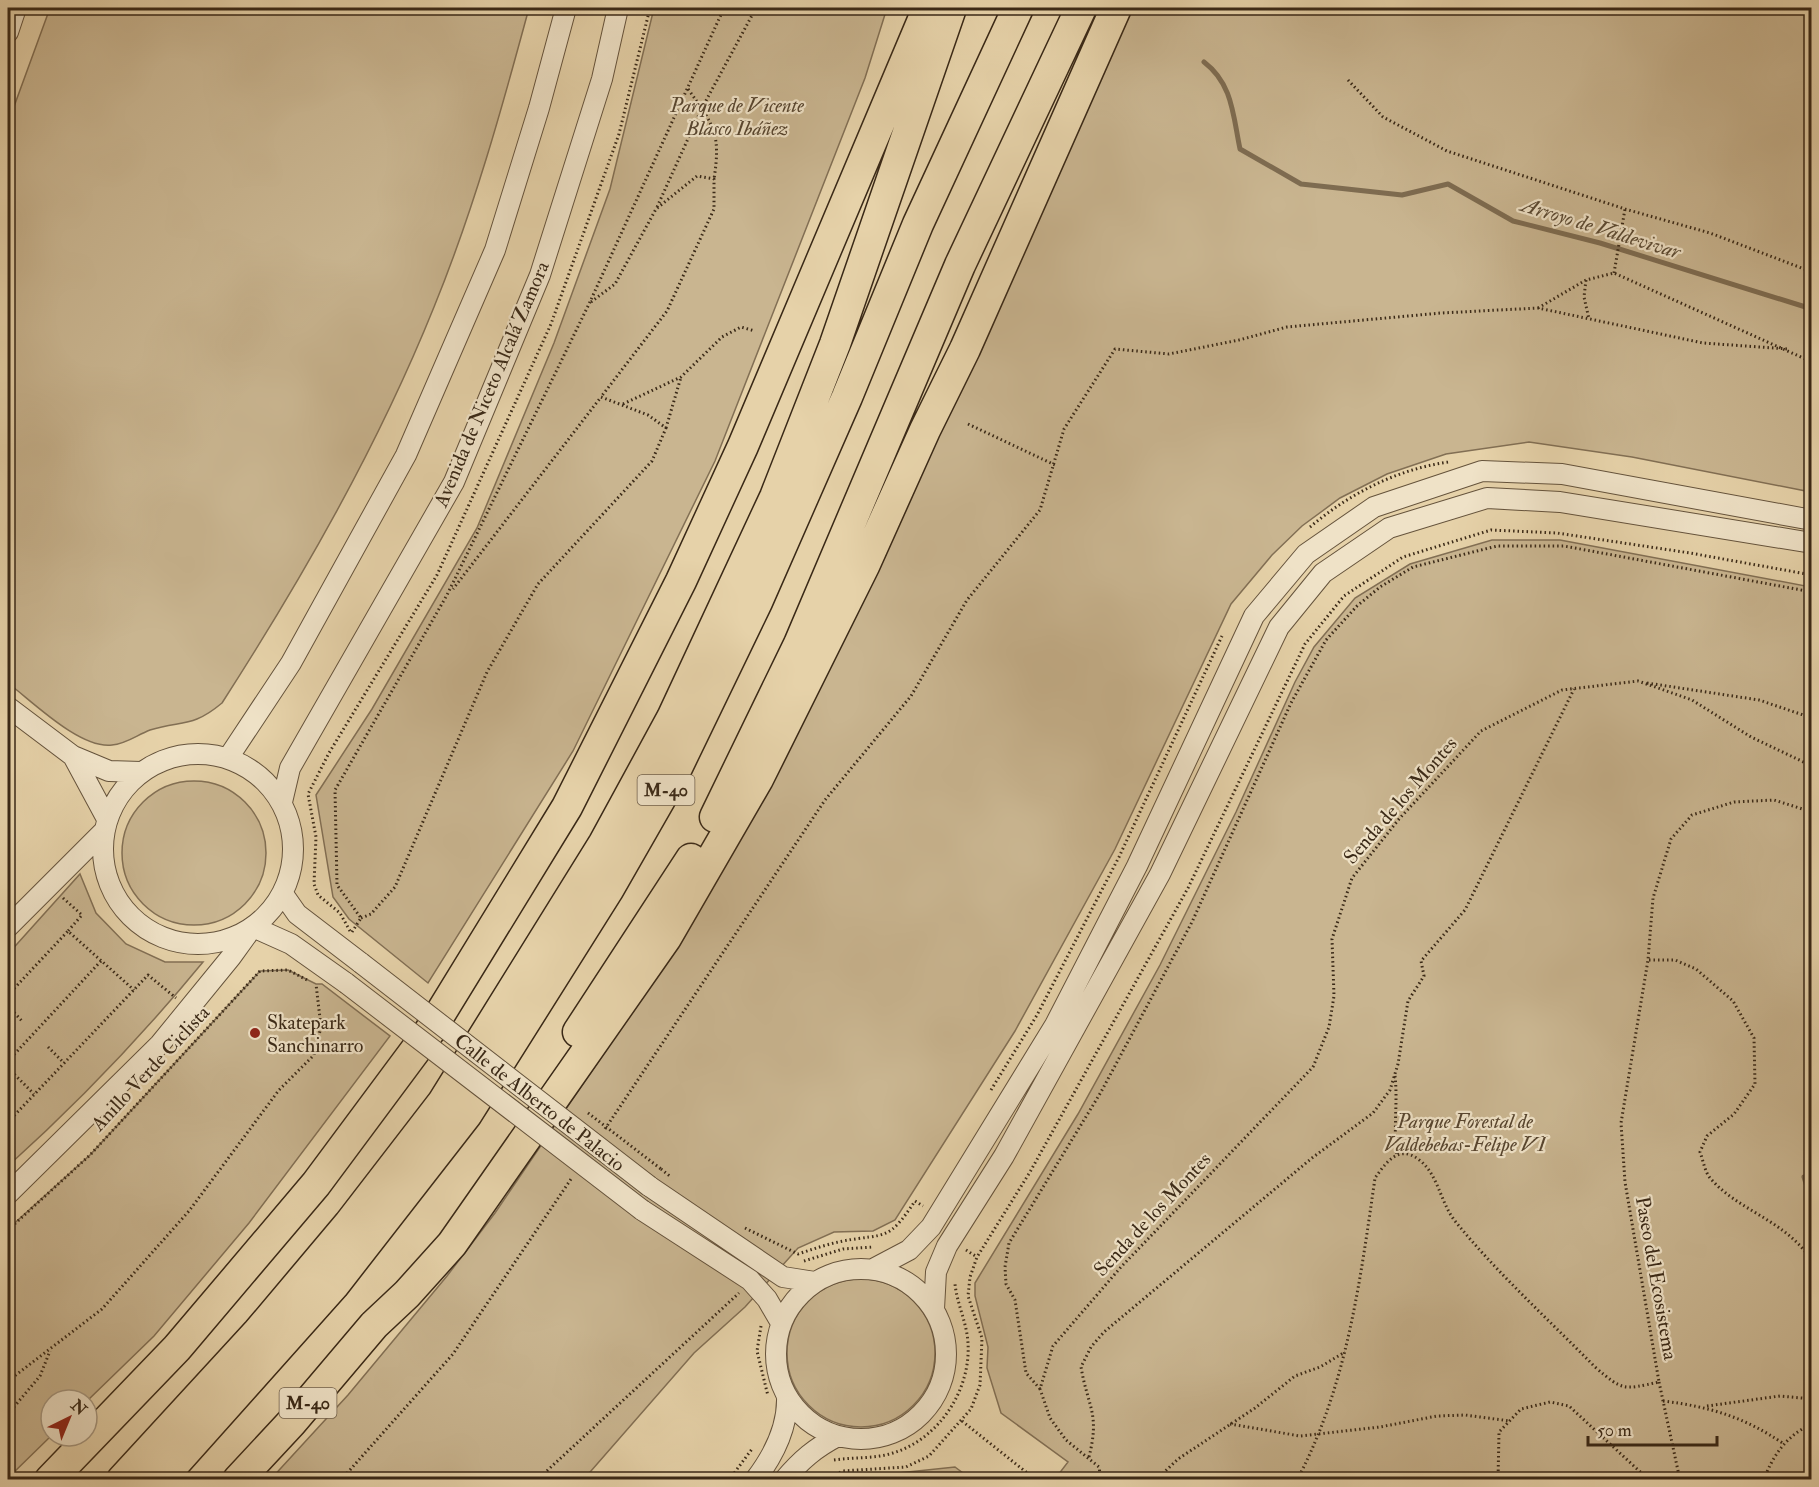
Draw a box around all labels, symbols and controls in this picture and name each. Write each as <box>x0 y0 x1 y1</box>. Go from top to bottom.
park label: Parque de Vicente Blasco Ibáñez <box>669 93 804 141</box>
water label: Arroyo de Valdevivar <box>1516 191 1685 266</box>
street label: Avenida de Niceto Alcalá Zamora <box>428 257 555 512</box>
street label: Senda de los Montes <box>1338 731 1463 869</box>
road number: M-40 <box>638 775 694 805</box>
street label: Anillo Verde Ciclista <box>85 1000 216 1137</box>
place label: Skatepark Sanchinarro <box>267 1010 363 1058</box>
marker: Skatepark Sanchinarro <box>248 1026 262 1040</box>
street label: Calle de Alberto de Palacio <box>449 1028 630 1177</box>
park label: Parque Forestal de Valdebebas-Felipe VI <box>1384 1109 1549 1157</box>
street label: Senda de los Montes <box>1088 1147 1216 1282</box>
street label: Paseo del Ecosistema <box>1630 1194 1683 1363</box>
north arrow <box>39 1388 99 1448</box>
road number: M-40 <box>280 1388 336 1418</box>
text: N <box>66 1395 91 1420</box>
scale bar <box>1588 1409 1717 1447</box>
text: 50 m <box>1597 1419 1632 1442</box>

